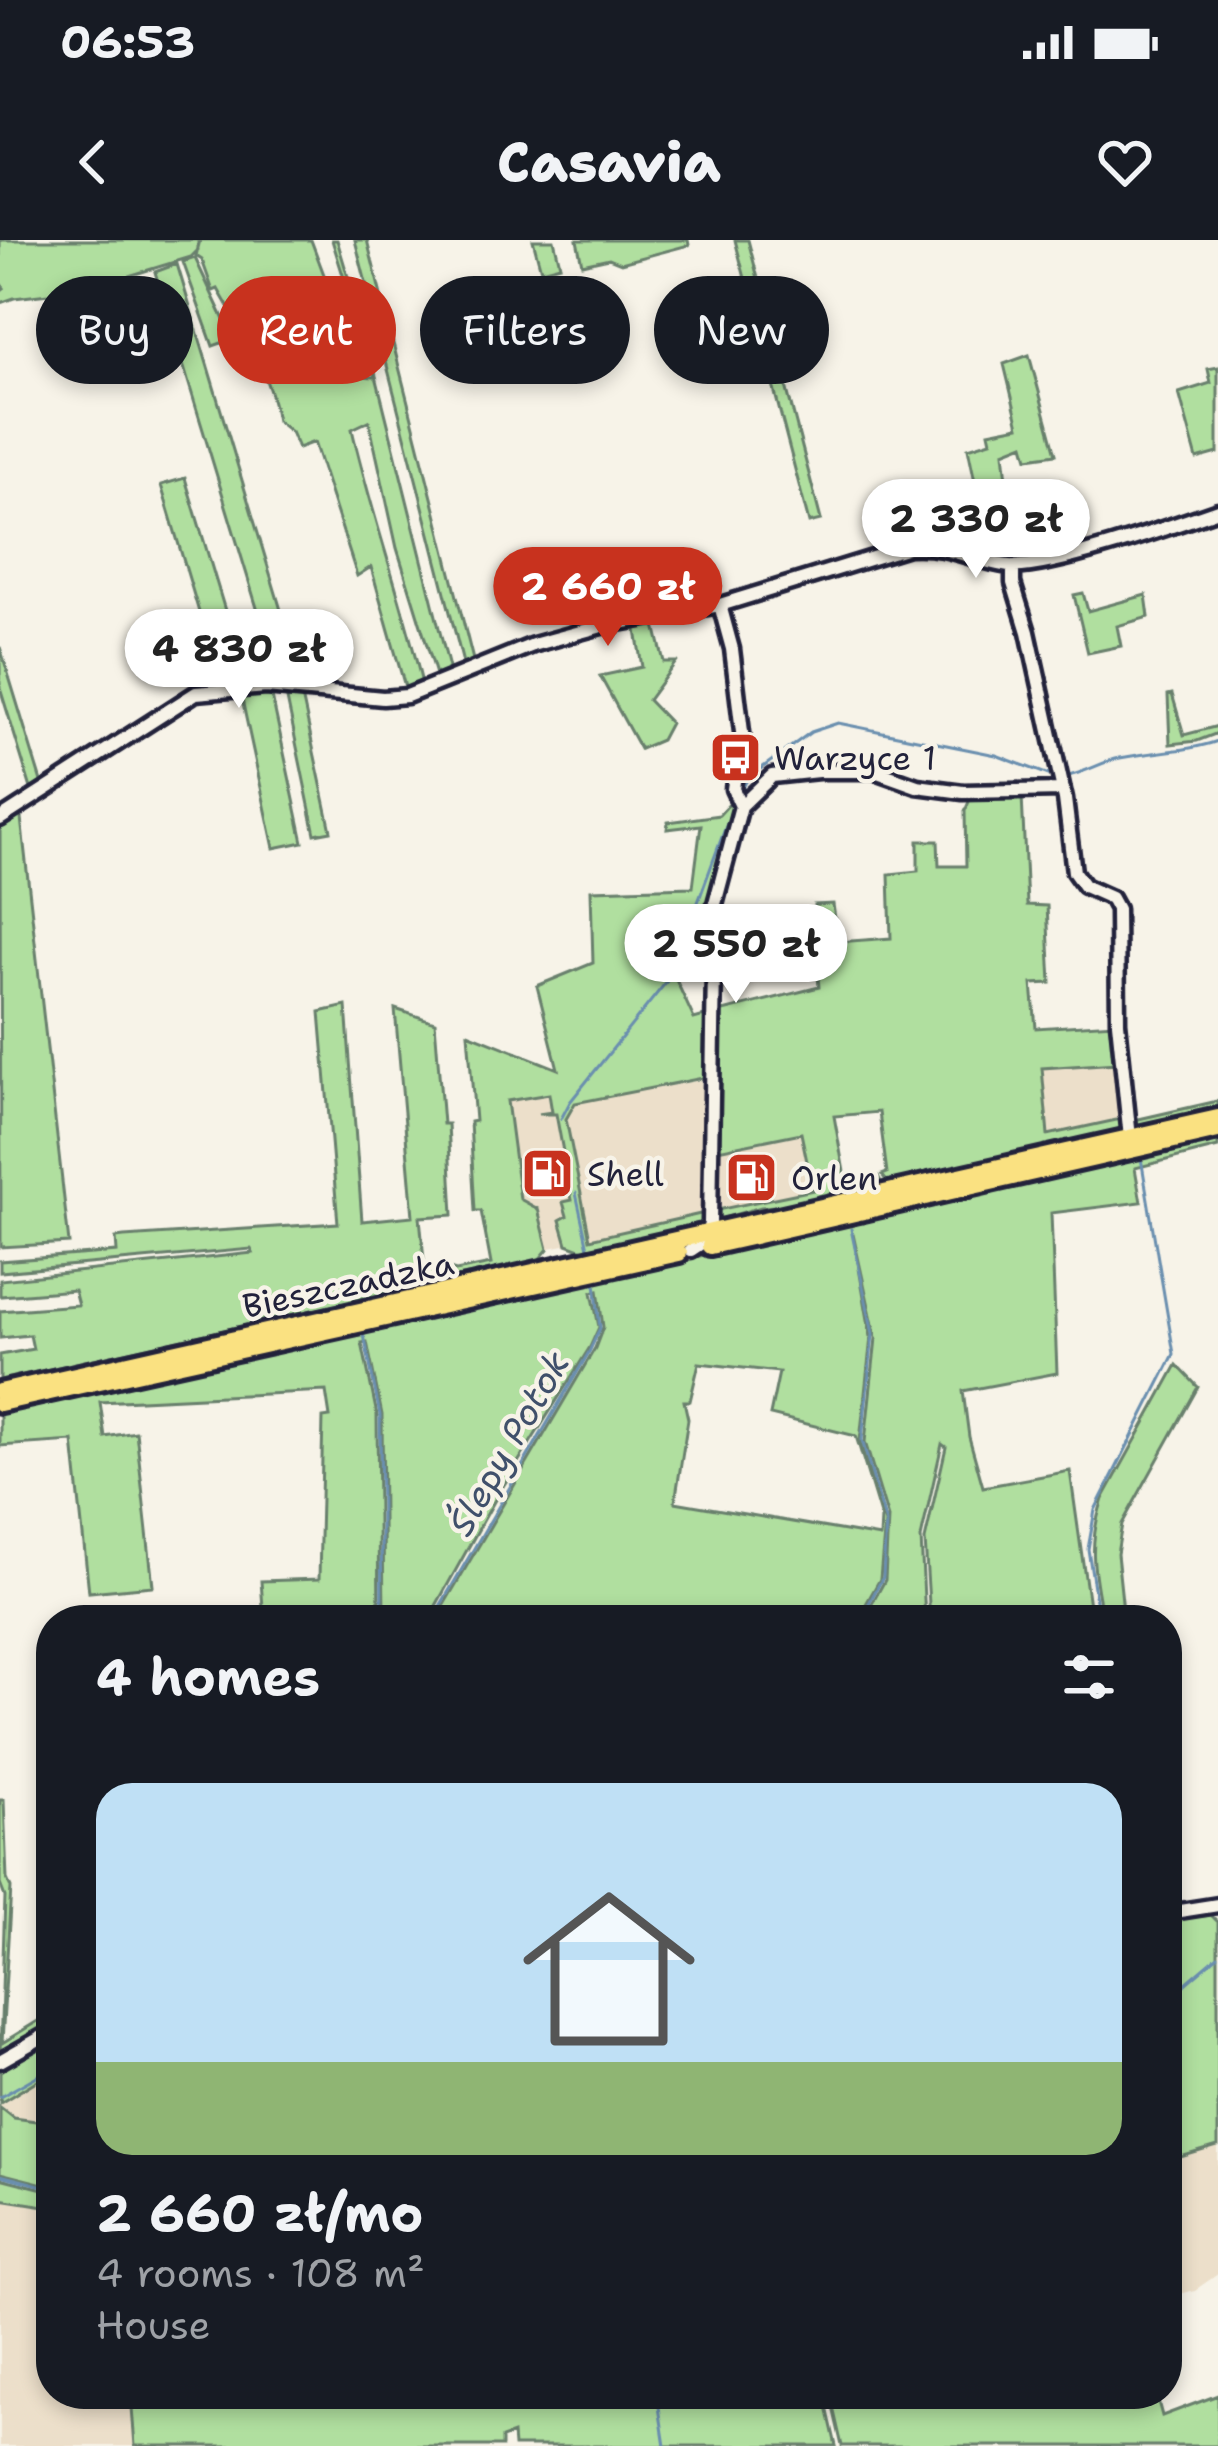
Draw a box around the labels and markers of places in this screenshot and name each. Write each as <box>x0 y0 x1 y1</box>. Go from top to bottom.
pin: 2 330 zł <box>852 479 1100 581</box>
pin: 2 660 zł <box>484 547 732 649</box>
pin: 4 830 zł <box>115 609 363 711</box>
bus stop icon: Warzyce 1 <box>707 730 763 786</box>
place label: Warzyce 1 <box>774 736 936 781</box>
pin: 2 550 zł <box>612 904 860 1006</box>
fuel station icon: Shell <box>520 1146 576 1202</box>
fuel station icon: Orlen <box>724 1150 780 1206</box>
place label: Shell <box>587 1152 664 1197</box>
place label: Orlen <box>791 1156 878 1201</box>

